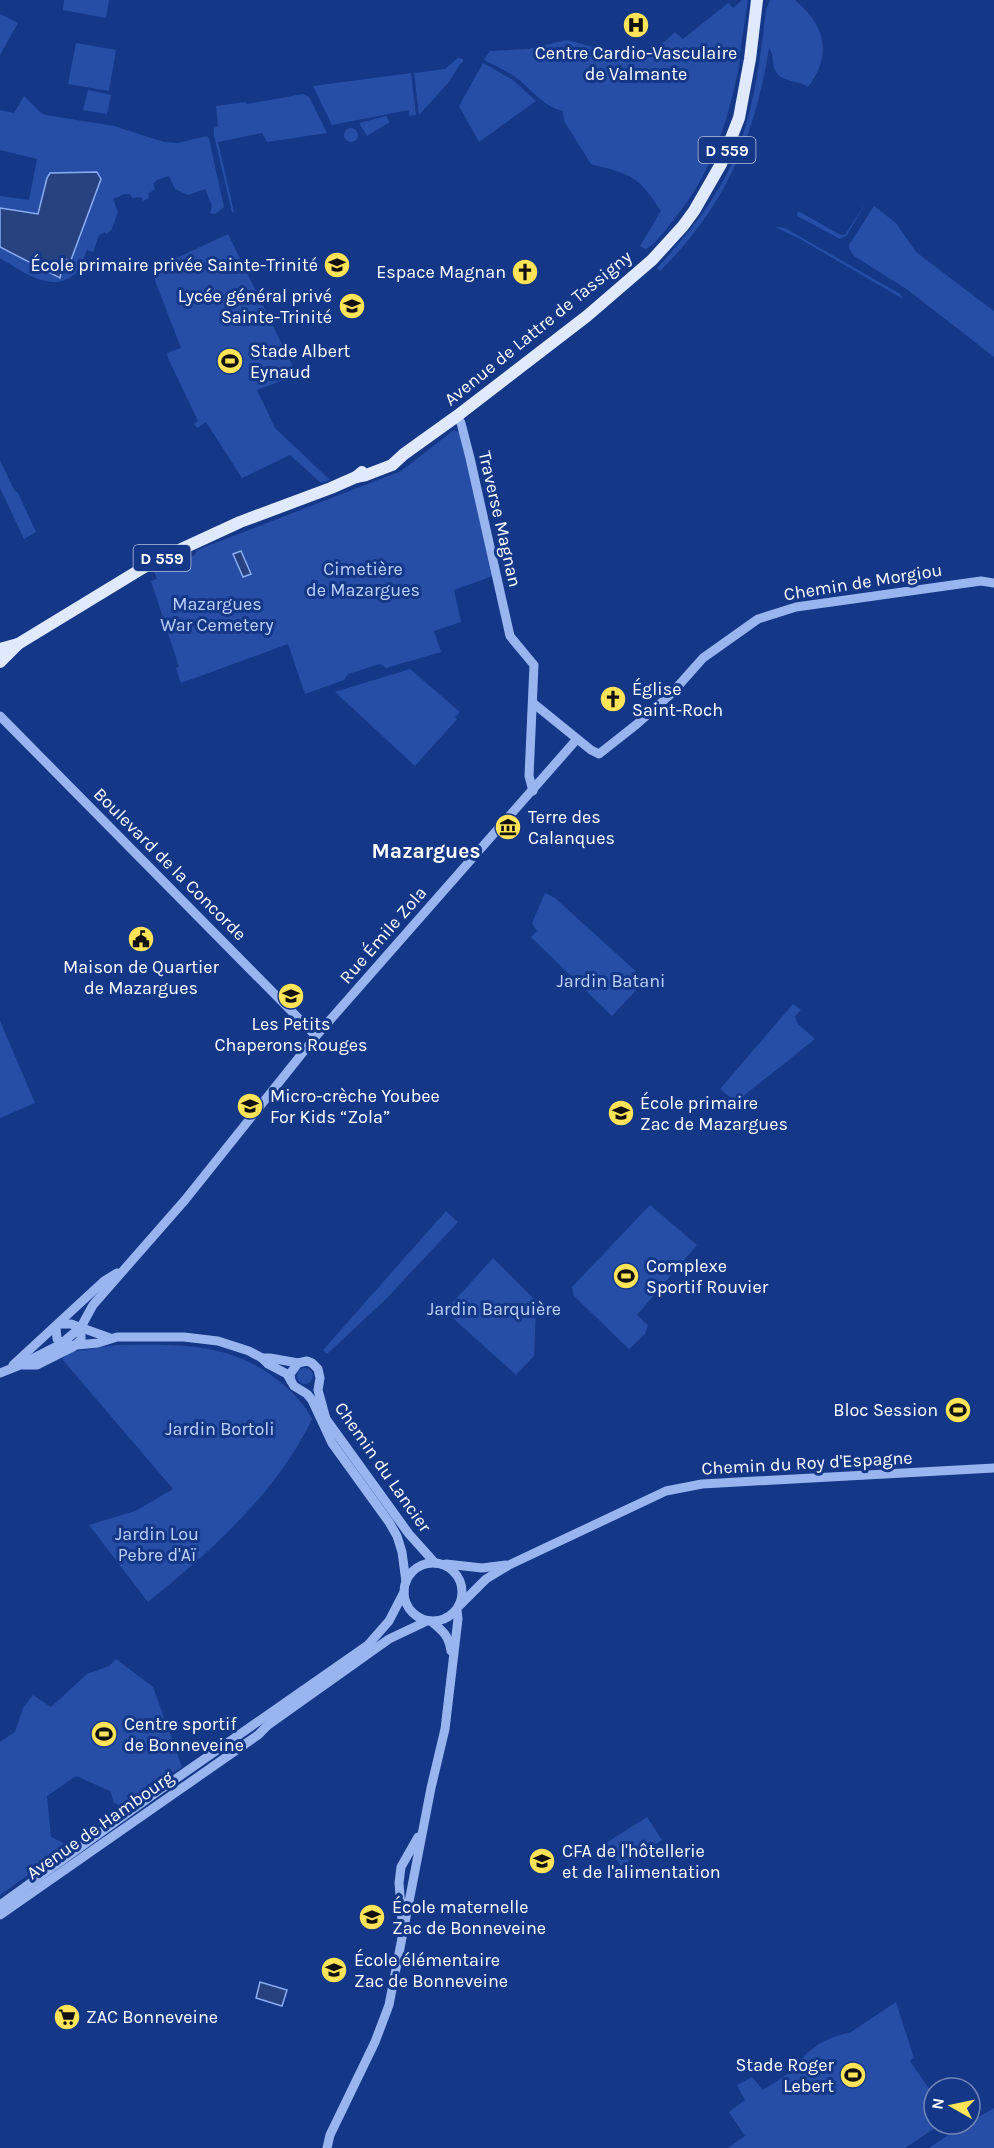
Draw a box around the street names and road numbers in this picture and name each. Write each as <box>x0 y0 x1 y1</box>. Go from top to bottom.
road number: D 559 <box>698 137 756 163</box>
street label: Avenue de Lattre de Tassigny <box>440 245 637 410</box>
street label: Traverse Magnan <box>474 449 526 589</box>
road number: D 559 <box>134 545 190 571</box>
street label: Chemin de Morgiou <box>782 559 944 605</box>
street label: Boulevard de la Concorde <box>89 783 251 945</box>
street label: Rue Émile Zola <box>334 881 431 988</box>
street label: Chemin du Lancier <box>330 1398 436 1537</box>
street label: Chemin du Roy d'Espagne <box>701 1446 913 1480</box>
street label: Avenue de Hambourg <box>22 1766 178 1884</box>

